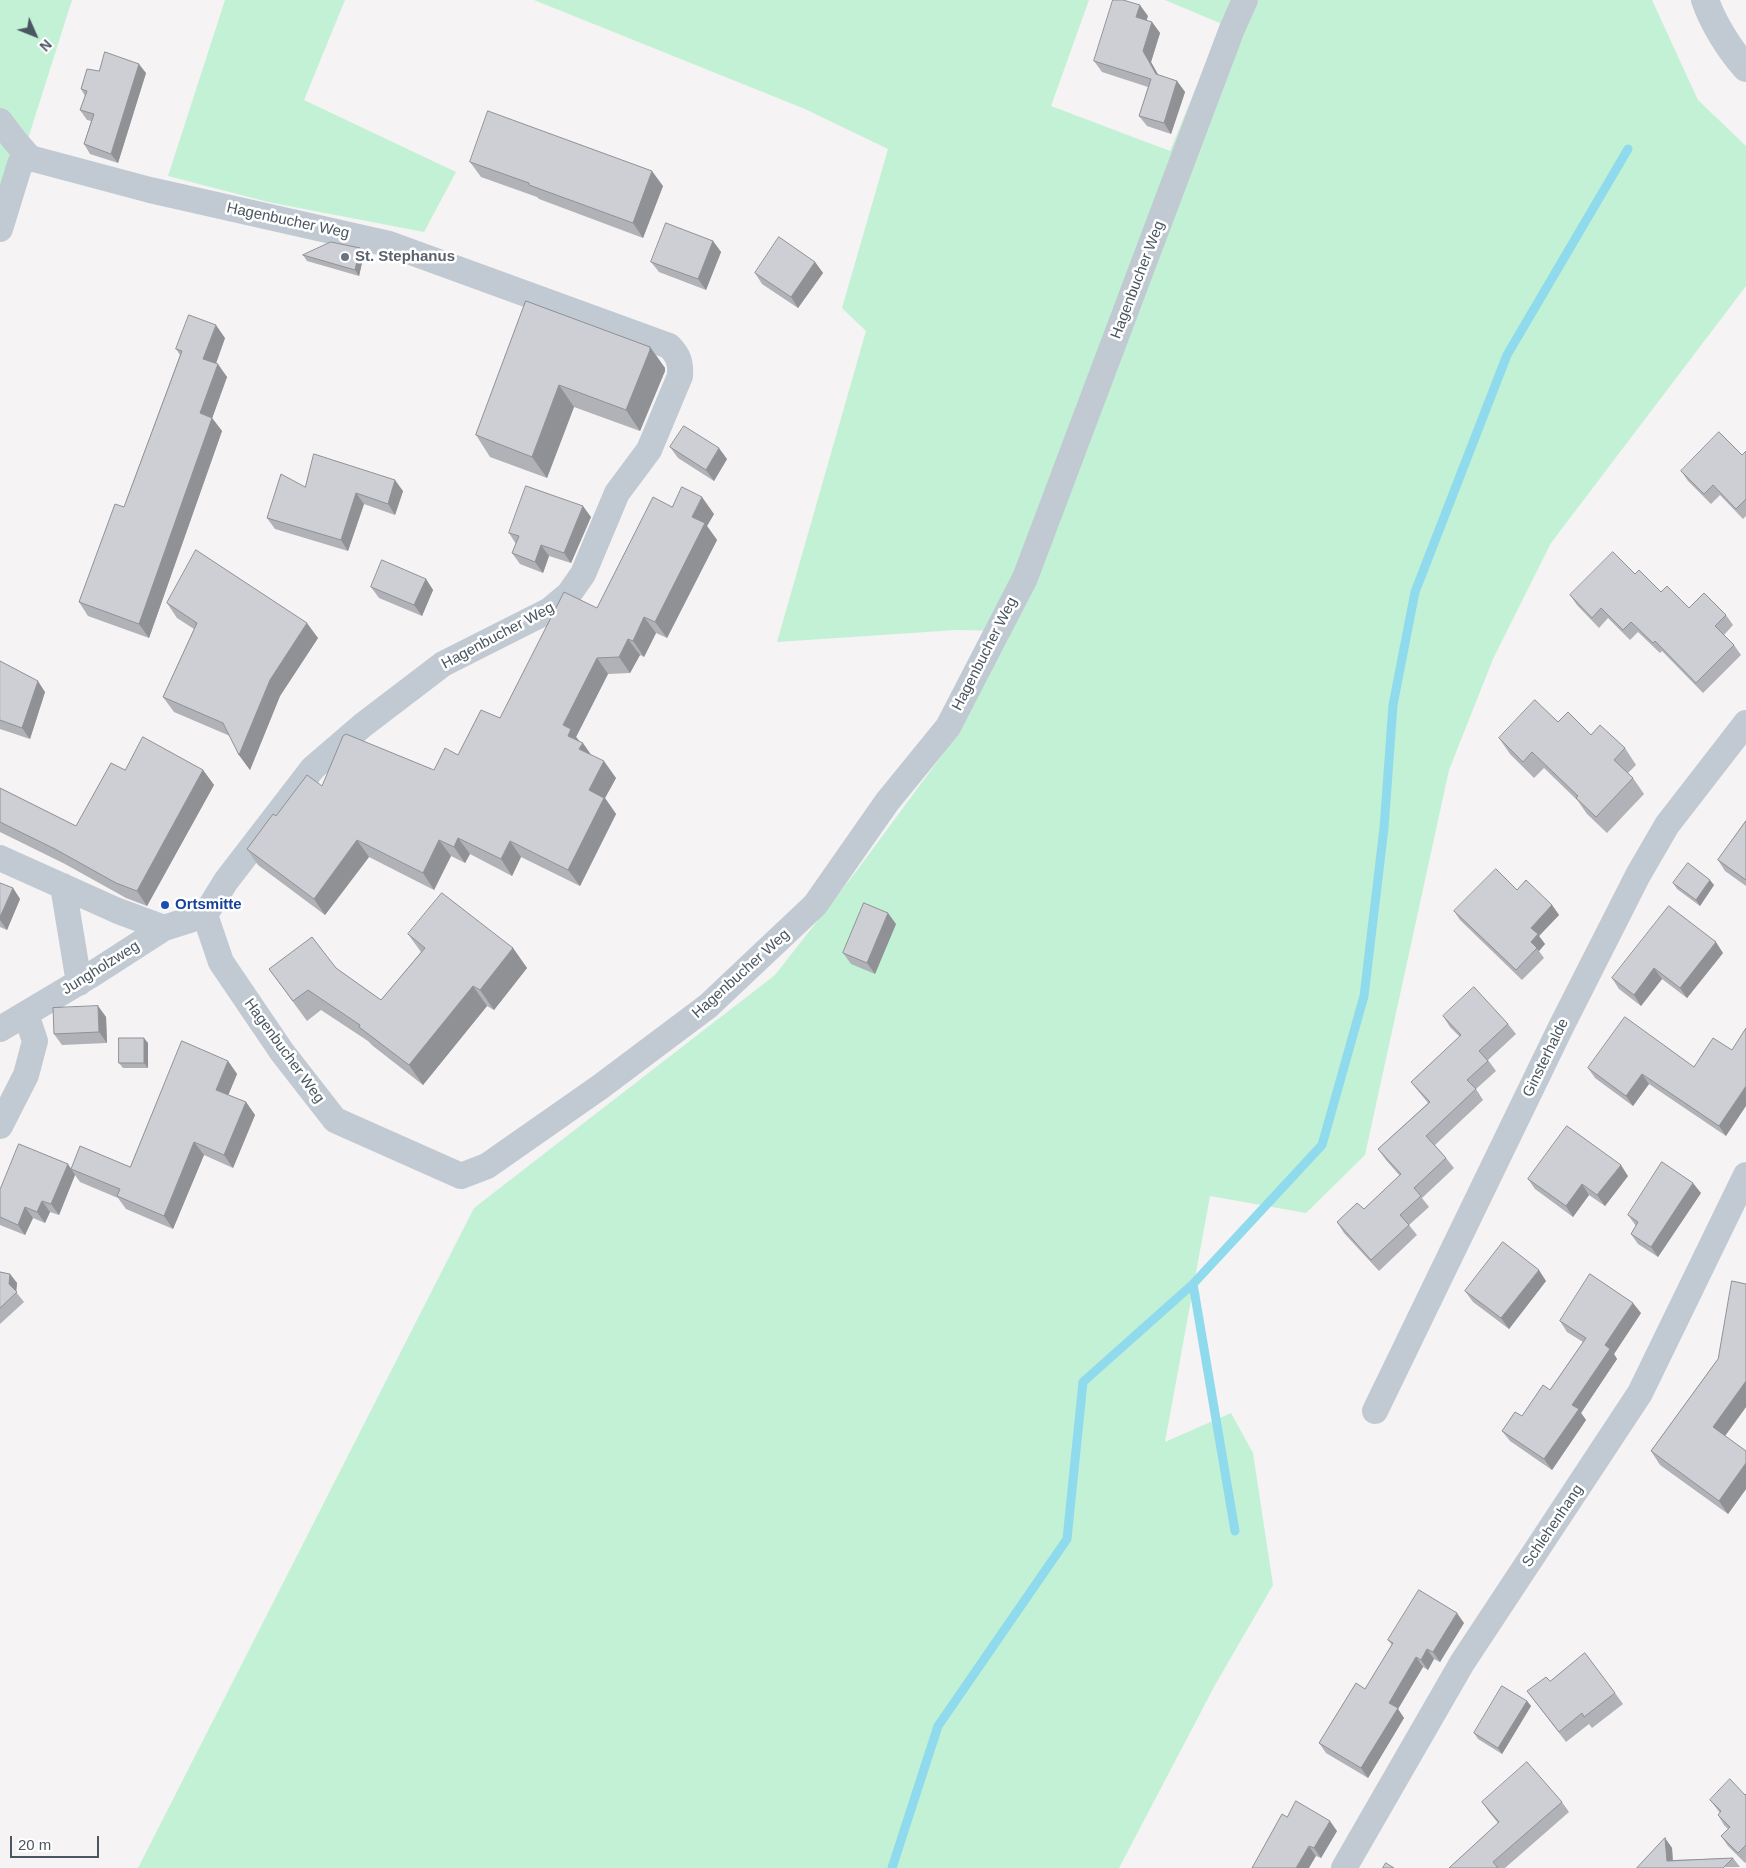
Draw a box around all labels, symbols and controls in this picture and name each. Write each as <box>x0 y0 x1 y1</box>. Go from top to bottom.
north arrow <box>10 10 60 60</box>
text: N <box>37 36 55 55</box>
street label: Hagenbucher Weg <box>225 199 351 243</box>
street label: Hagenbucher Weg <box>1107 219 1169 341</box>
place label: St. Stephanus <box>355 248 455 266</box>
marker: St. Stephanus <box>339 251 351 263</box>
street label: Hagenbucher Weg <box>949 594 1021 714</box>
street label: Hagenbucher Weg <box>439 599 557 673</box>
place label: Ortsmitte <box>175 896 242 914</box>
marker: Ortsmitte <box>159 899 171 911</box>
street label: Hagenbucher Weg <box>689 926 793 1022</box>
street label: Jungholzweg <box>59 937 143 999</box>
street label: Hagenbucher Weg <box>240 995 328 1107</box>
street label: Ginsterhalde <box>1519 1016 1573 1100</box>
street label: Schlehenhang <box>1519 1481 1587 1571</box>
scale bar <box>12 1826 101 1858</box>
text: 20 m <box>18 1836 51 1853</box>

